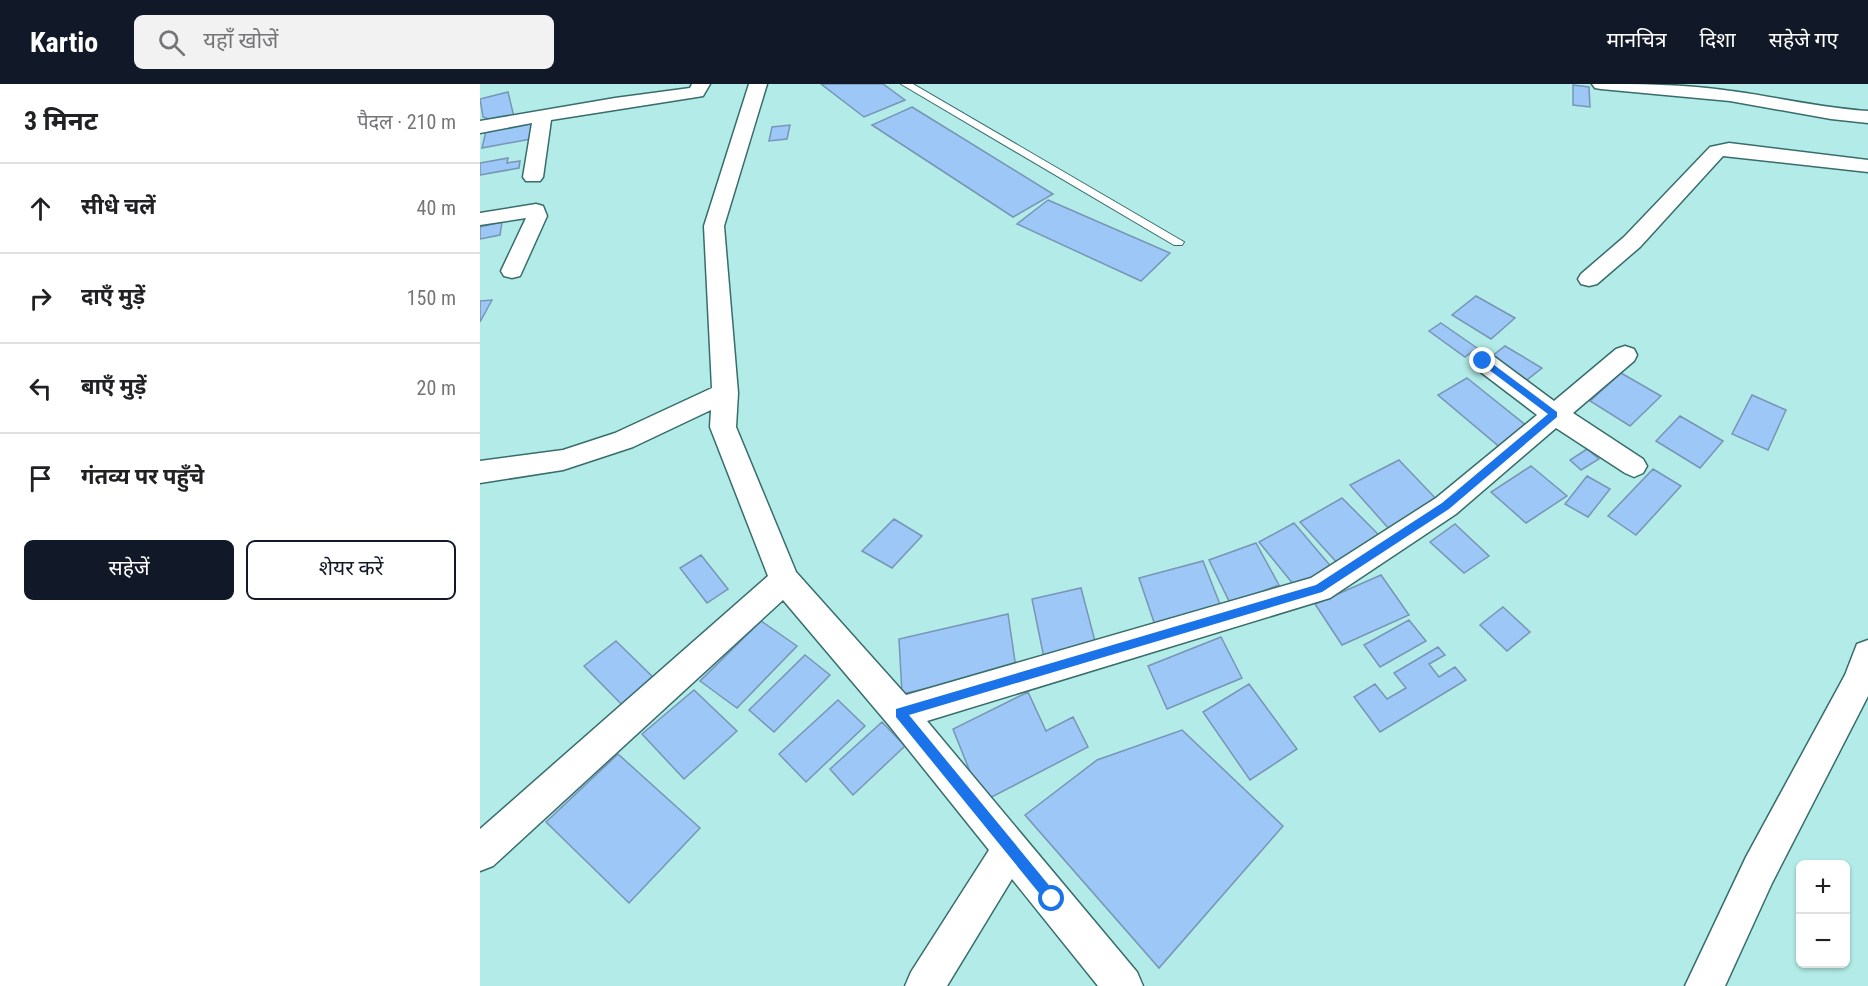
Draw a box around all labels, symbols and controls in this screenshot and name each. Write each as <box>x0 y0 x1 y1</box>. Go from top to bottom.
search box <box>134 15 554 69</box>
text: Kartio <box>30 26 98 59</box>
icon: search <box>155 26 188 59</box>
text: यहाँ खोजें <box>203 28 278 53</box>
text: मानचित्र <box>1606 28 1667 52</box>
text: दिशा <box>1700 28 1736 52</box>
text: सहेजे गए <box>1769 28 1838 52</box>
text: 3 मिनट <box>24 106 98 136</box>
text: पैदल · 210 m <box>357 110 456 134</box>
icon: ahead <box>24 192 57 225</box>
text: सीधे चलें <box>81 194 155 219</box>
text: 40 m <box>417 196 456 220</box>
icon: right <box>24 282 57 315</box>
text: दाएँ मुड़ें <box>81 284 145 309</box>
text: 150 m <box>407 286 456 310</box>
route end <box>1469 347 1495 373</box>
icon: left <box>24 372 57 405</box>
text: बाएँ मुड़ें <box>81 374 146 399</box>
text: 20 m <box>417 376 456 400</box>
icon: arrive <box>24 462 57 495</box>
text: गंतव्य पर पहुँचे <box>81 464 204 489</box>
button: सहेजें <box>24 540 234 600</box>
button: शेयर करें <box>246 540 456 600</box>
map controls <box>1796 860 1850 968</box>
button: + <box>1796 860 1850 914</box>
route start <box>1038 885 1064 911</box>
button: − <box>1796 914 1850 968</box>

